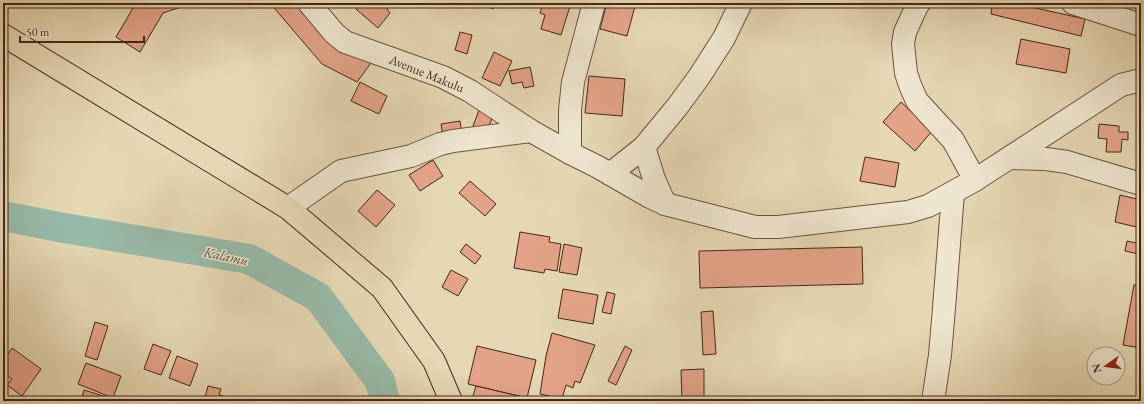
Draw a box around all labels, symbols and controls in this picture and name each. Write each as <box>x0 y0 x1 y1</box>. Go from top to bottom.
scale bar <box>20 18 144 44</box>
text: 50 m <box>26 24 50 40</box>
street label: Avenue Makulu <box>386 50 467 96</box>
water label: Kalamu <box>201 242 250 269</box>
north arrow <box>1086 346 1126 386</box>
text: N <box>1088 362 1104 374</box>

